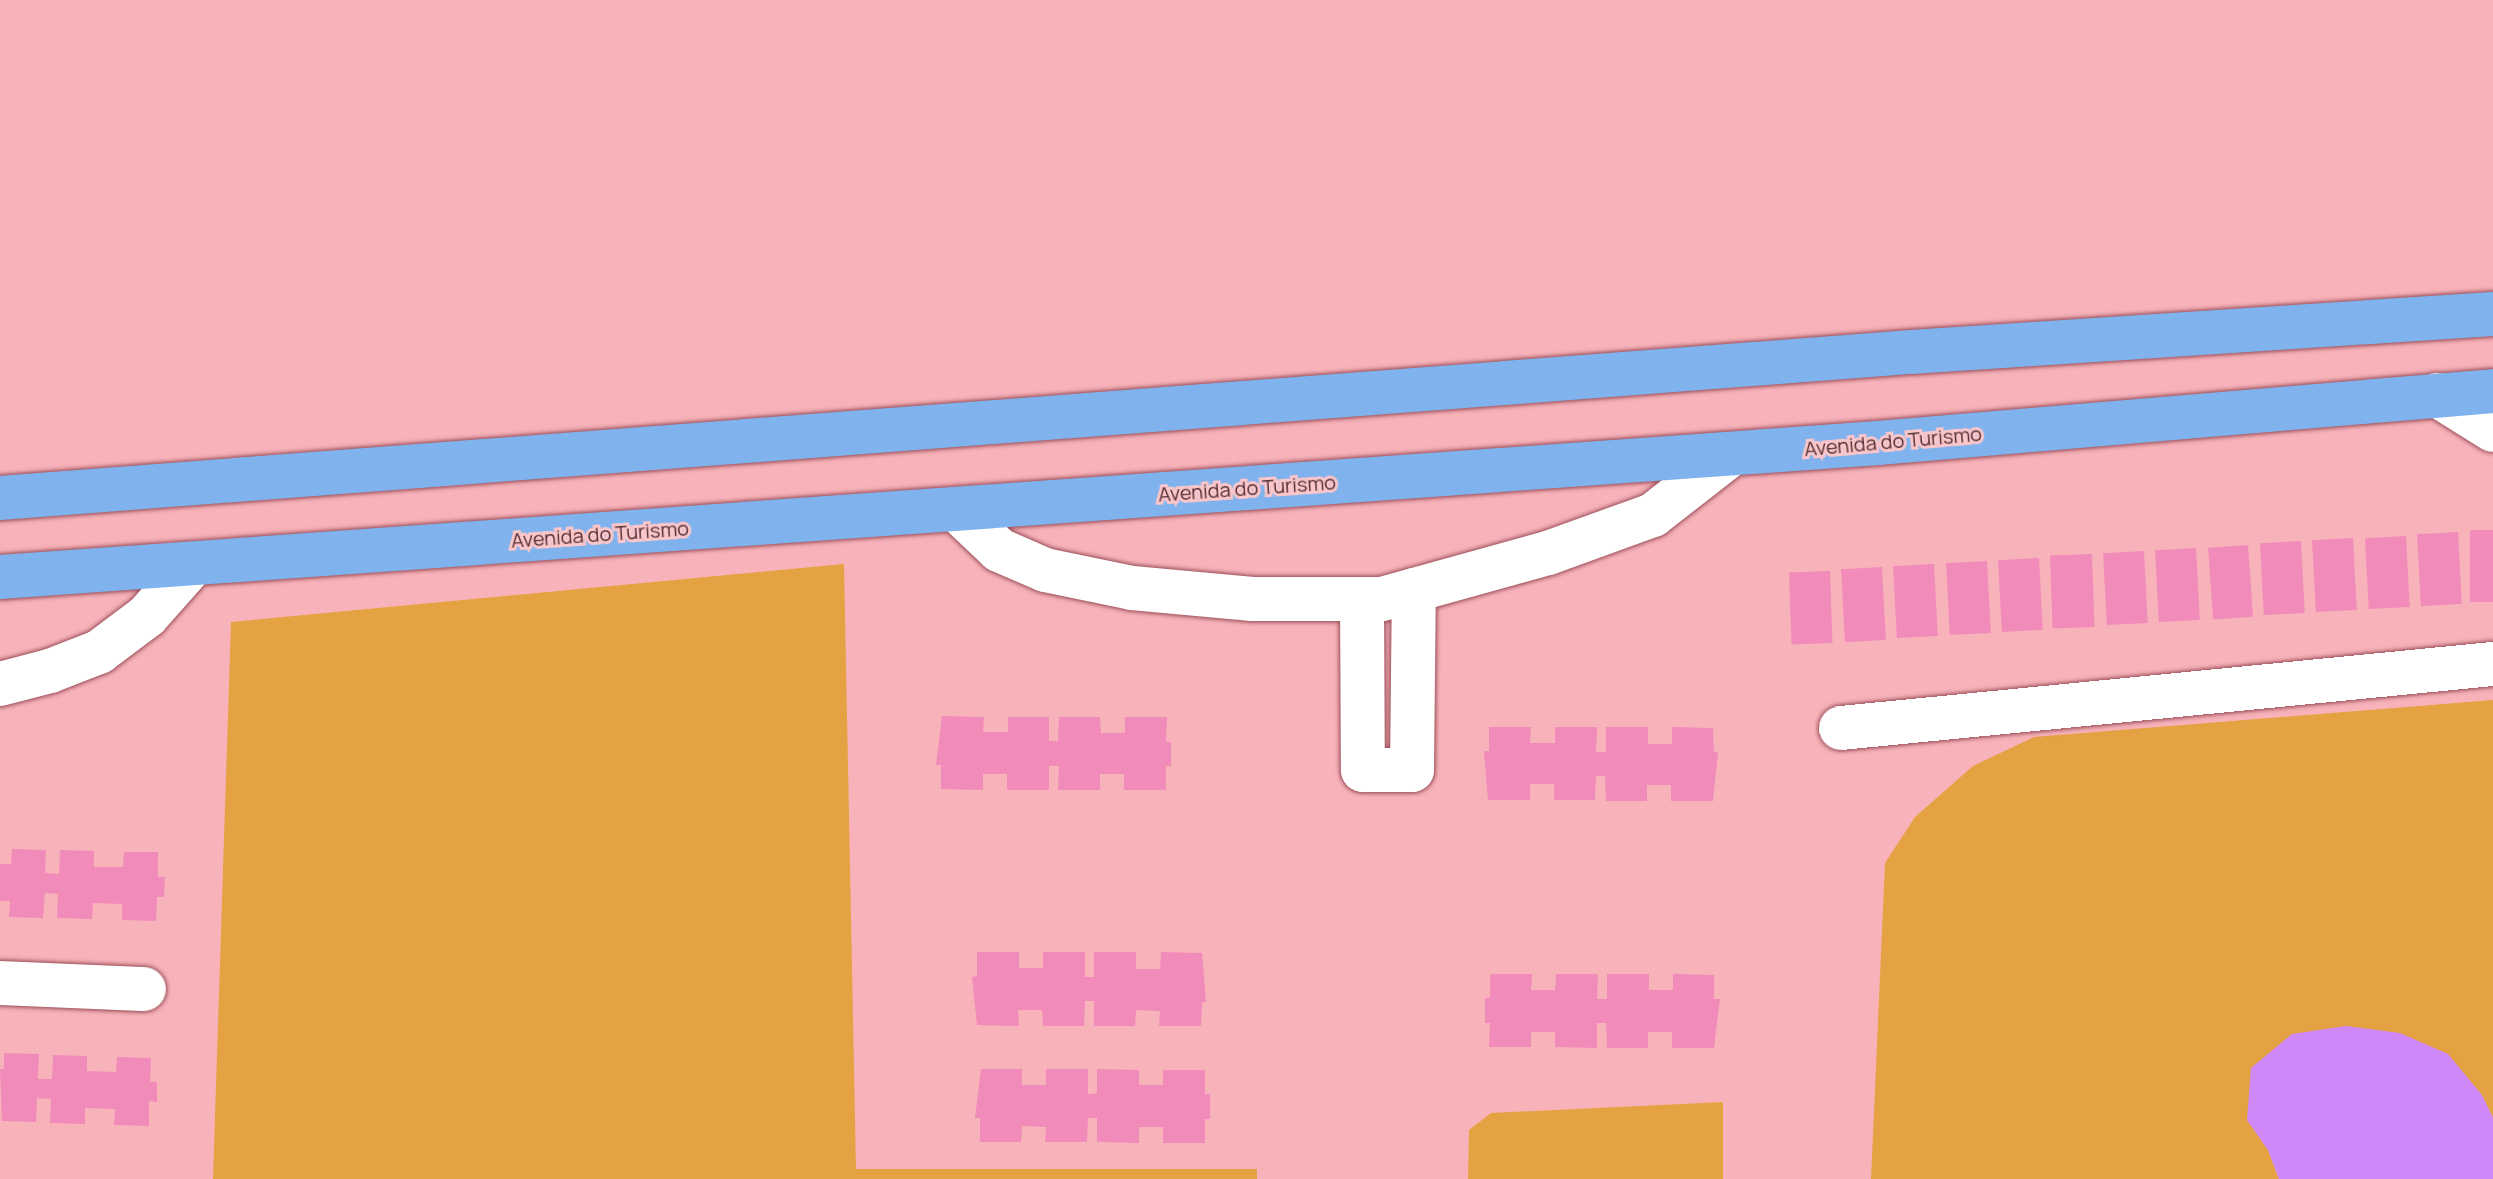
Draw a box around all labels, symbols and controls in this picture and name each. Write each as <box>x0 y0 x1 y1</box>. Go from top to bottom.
street label: Avenida do Turismo <box>1803 421 1983 461</box>
street label: Avenida do Turismo <box>1157 470 1337 506</box>
street label: Avenida do Turismo <box>510 516 690 552</box>

